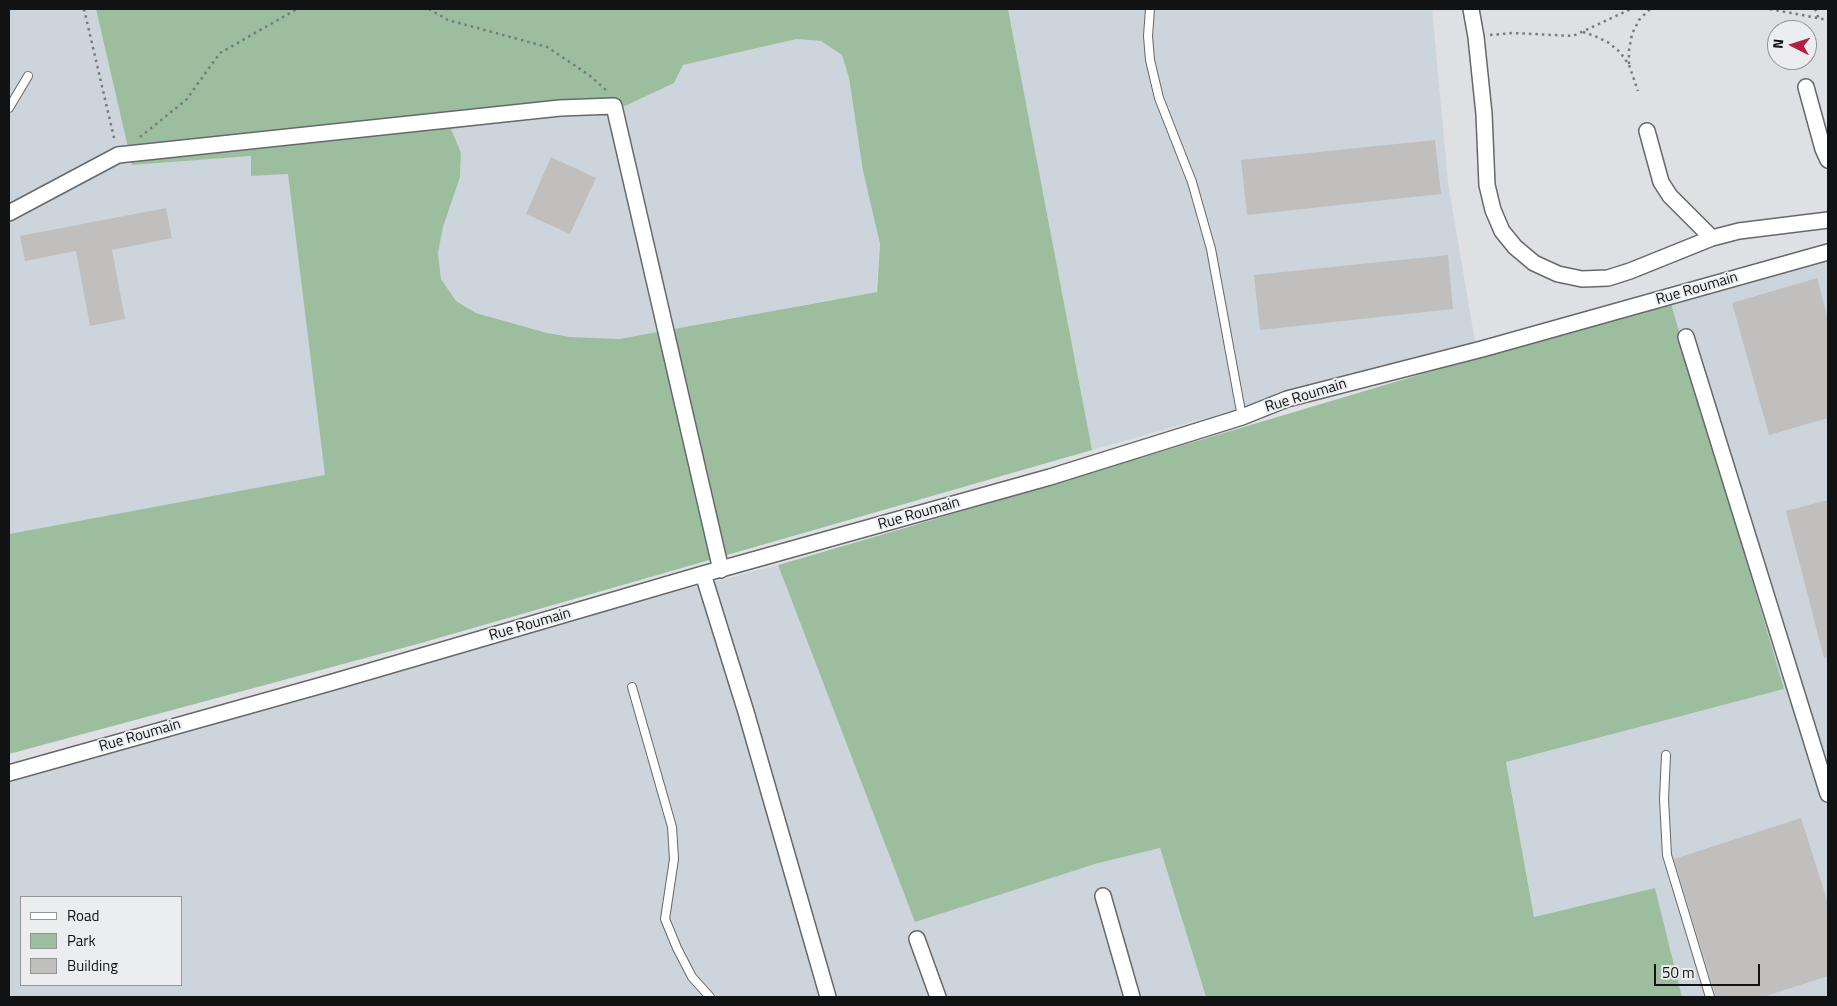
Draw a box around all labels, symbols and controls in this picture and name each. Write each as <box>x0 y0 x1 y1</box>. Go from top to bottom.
north arrow <box>1767 20 1817 70</box>
text: N <box>1767 38 1788 49</box>
street label: Rue Roumain <box>1654 269 1740 309</box>
street label: Rue Roumain <box>1263 375 1349 417</box>
street label: Rue Roumain <box>876 494 962 534</box>
street label: Rue Roumain <box>487 605 573 645</box>
street label: Rue Roumain <box>97 716 183 756</box>
legend <box>20 896 182 986</box>
text: Road <box>67 904 99 927</box>
text: Park <box>67 929 96 952</box>
text: Building <box>67 954 118 977</box>
scale bar <box>1657 954 1763 986</box>
text: 50 m <box>1662 961 1695 984</box>

